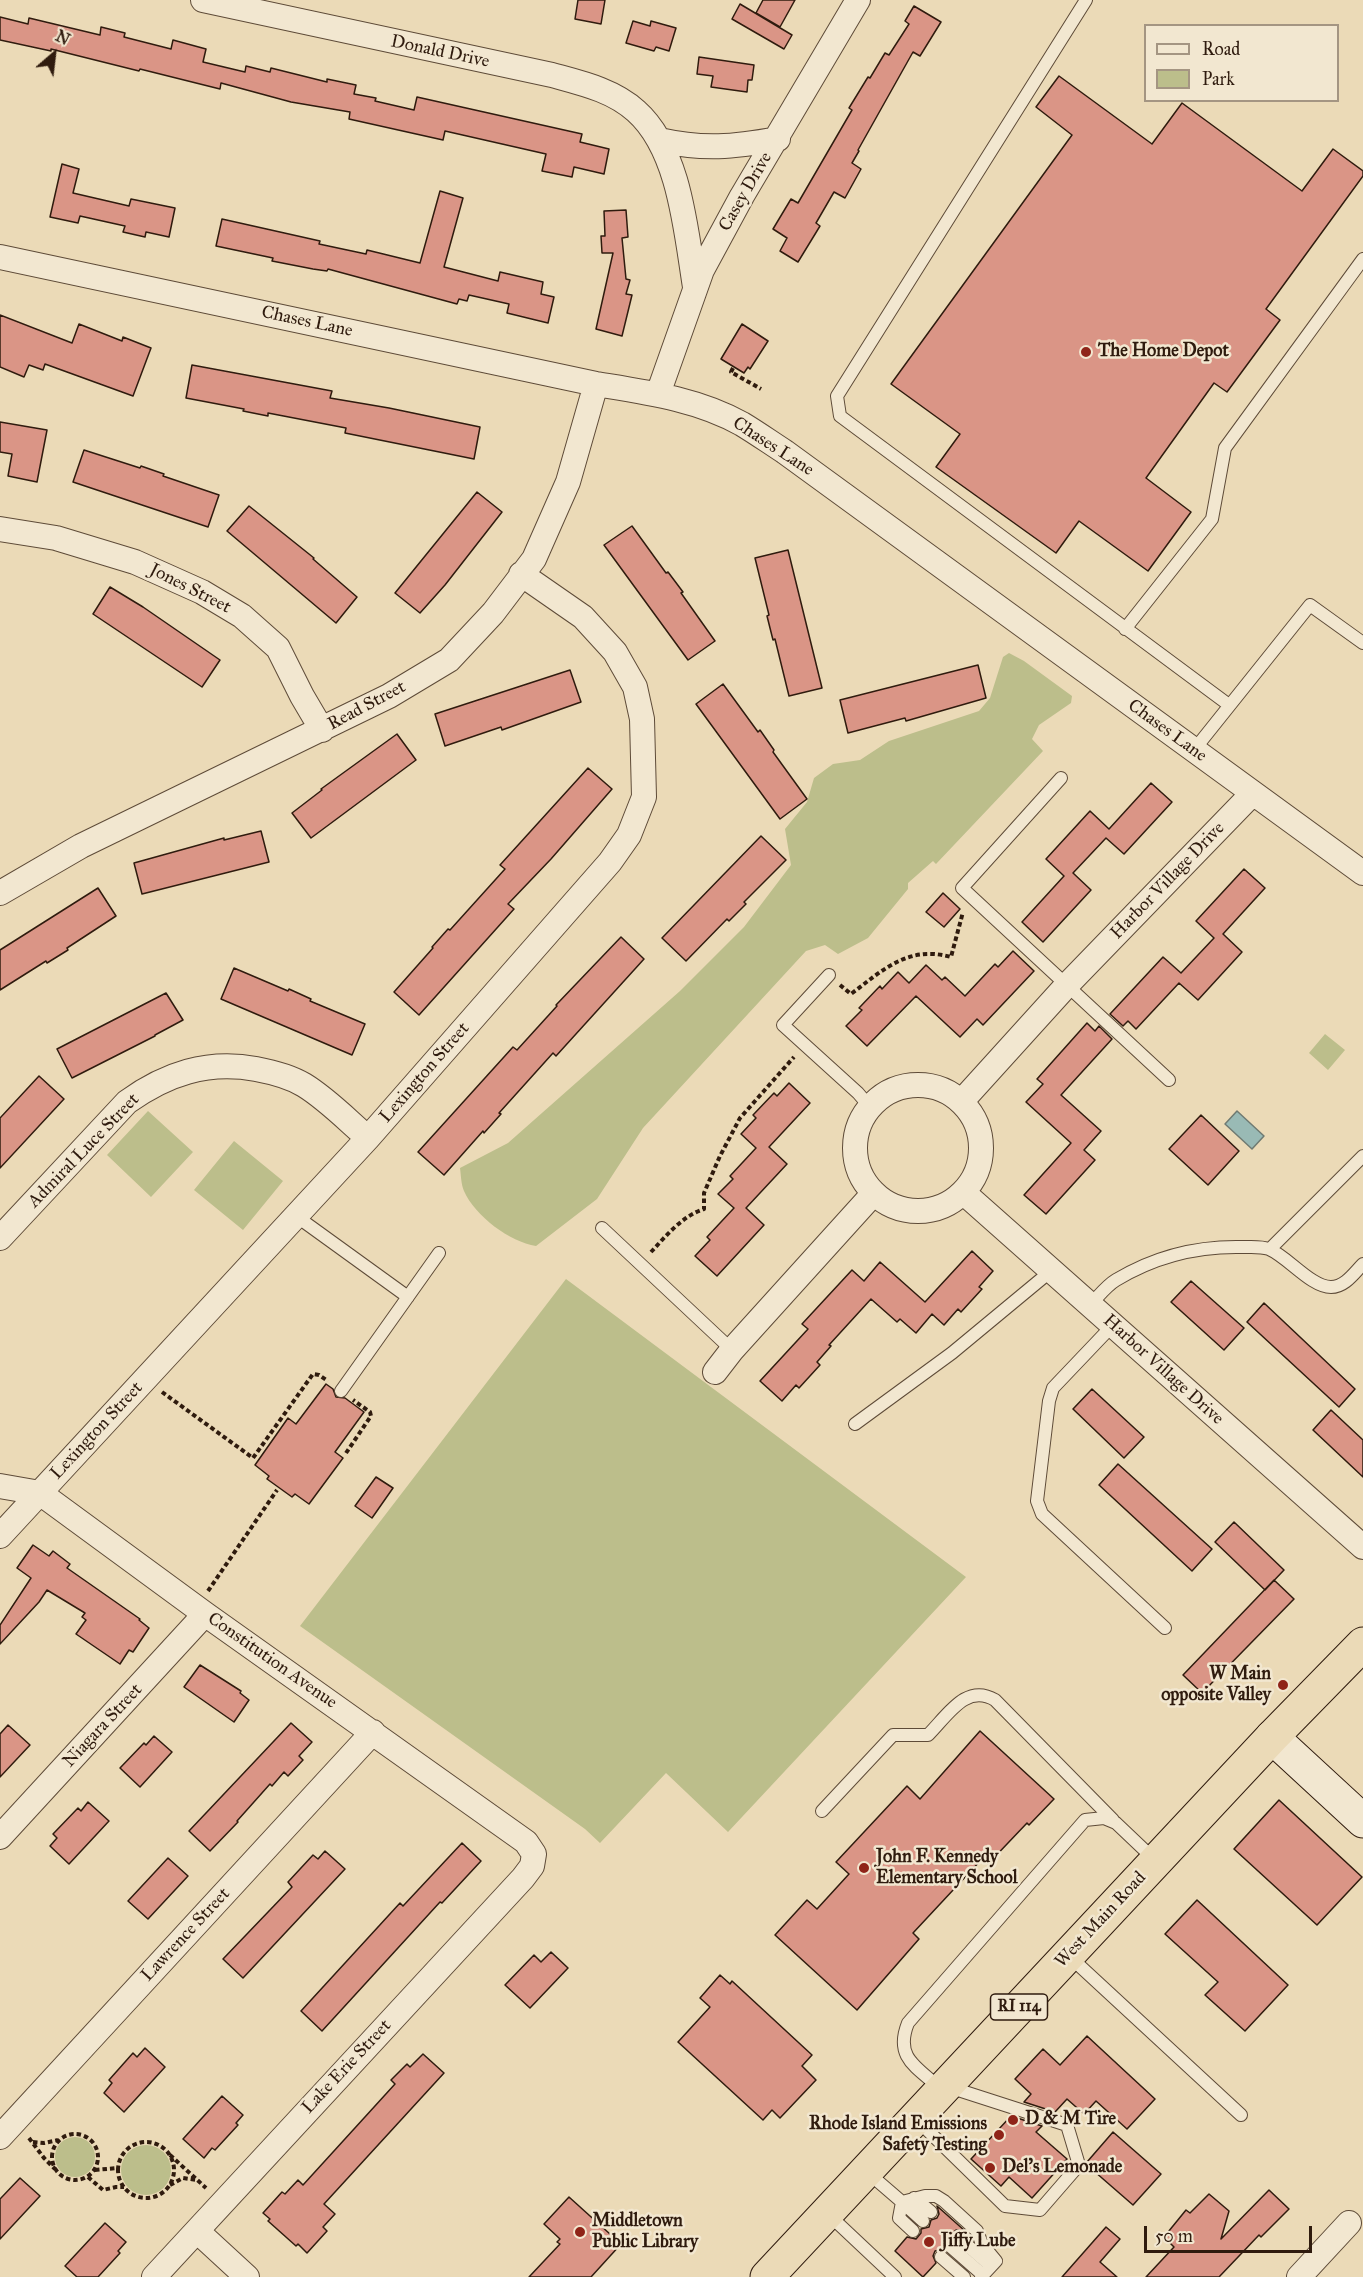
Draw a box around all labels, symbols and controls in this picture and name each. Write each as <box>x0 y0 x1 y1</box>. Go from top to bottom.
north arrow <box>24 24 84 84</box>
legend <box>1144 24 1339 102</box>
text: N <box>52 26 73 49</box>
street label: Donald Drive <box>389 31 491 73</box>
text: Road <box>1202 38 1240 60</box>
text: Park <box>1202 68 1235 90</box>
street label: Casey Drive <box>715 149 777 235</box>
street label: Chases Lane <box>260 302 354 342</box>
place label: The Home Depot <box>1098 341 1229 363</box>
marker: The Home Depot <box>1079 345 1093 359</box>
street label: Chases Lane <box>728 413 818 481</box>
street label: Jones Street <box>146 559 234 619</box>
street label: Read Street <box>324 676 410 736</box>
street label: Chases Lane <box>1123 695 1211 767</box>
street label: Harbor Village Drive <box>1107 818 1229 944</box>
street label: Lexington Street <box>376 1018 474 1128</box>
street label: Admiral Luce Street <box>24 1089 144 1213</box>
street label: Harbor Village Drive <box>1098 1310 1228 1430</box>
street label: Lexington Street <box>46 1378 148 1484</box>
street label: Constitution Avenue <box>203 1608 341 1714</box>
place label: W Main opposite Valley <box>1161 1664 1271 1706</box>
marker: W Main opposite Valley <box>1276 1678 1290 1692</box>
street label: Niagara Street <box>59 1680 147 1772</box>
place label: John F. Kennedy Elementary School <box>876 1847 1018 1890</box>
marker: John F. Kennedy Elementary School <box>857 1861 871 1875</box>
street label: West Main Road <box>1051 1867 1151 1973</box>
street label: Lawrence Street <box>137 1884 235 1986</box>
road number: RI 114 <box>990 1994 1048 2020</box>
street label: Lake Erie Street <box>298 2015 396 2119</box>
place label: D & M Tire <box>1025 2109 1116 2131</box>
marker: D & M Tire <box>1006 2113 1020 2127</box>
place label: Rhode Island Emissions Safety Testing <box>809 2114 987 2156</box>
marker: Rhode Island Emissions Safety Testing <box>992 2128 1006 2142</box>
place label: Del's Lemonade <box>1002 2157 1122 2179</box>
marker: Del's Lemonade <box>983 2161 997 2175</box>
place label: Middletown Public Library <box>592 2211 698 2254</box>
scale bar <box>1147 2214 1315 2252</box>
marker: Middletown Public Library <box>573 2225 587 2239</box>
text: 50 m <box>1155 2225 1193 2247</box>
place label: Jiffy Lube <box>941 2231 1015 2253</box>
marker: Jiffy Lube <box>922 2235 936 2249</box>

